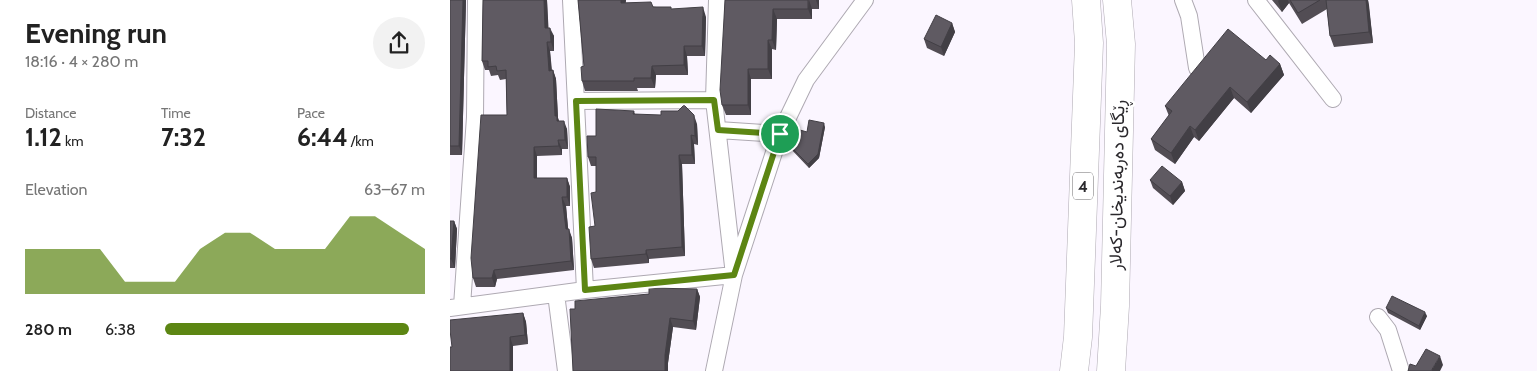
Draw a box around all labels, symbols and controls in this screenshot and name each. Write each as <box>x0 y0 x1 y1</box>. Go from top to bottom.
text: Evening run <box>25 16 167 50</box>
button: share <box>373 17 425 69</box>
text: 18:16 · 4 × 280 m <box>25 52 138 71</box>
street label: ڕێگای دەربەندیخان-کەلار <box>1104 100 1132 272</box>
text: Distance <box>25 104 77 122</box>
text: Time <box>161 104 191 122</box>
text: Pace <box>297 104 325 122</box>
pin <box>759 113 801 155</box>
icon: arrive <box>766 120 794 148</box>
text: 1.12 <box>25 122 62 152</box>
text: 7:32 <box>161 122 206 152</box>
text: 6:44 <box>297 122 348 152</box>
text: km <box>62 132 83 150</box>
text: /km <box>348 132 374 150</box>
road number: 4 <box>1073 172 1093 200</box>
text: Elevation <box>25 180 88 199</box>
text: 63–67 m <box>364 180 425 199</box>
text: 280 m <box>25 320 72 339</box>
text: 6:38 <box>105 320 136 339</box>

